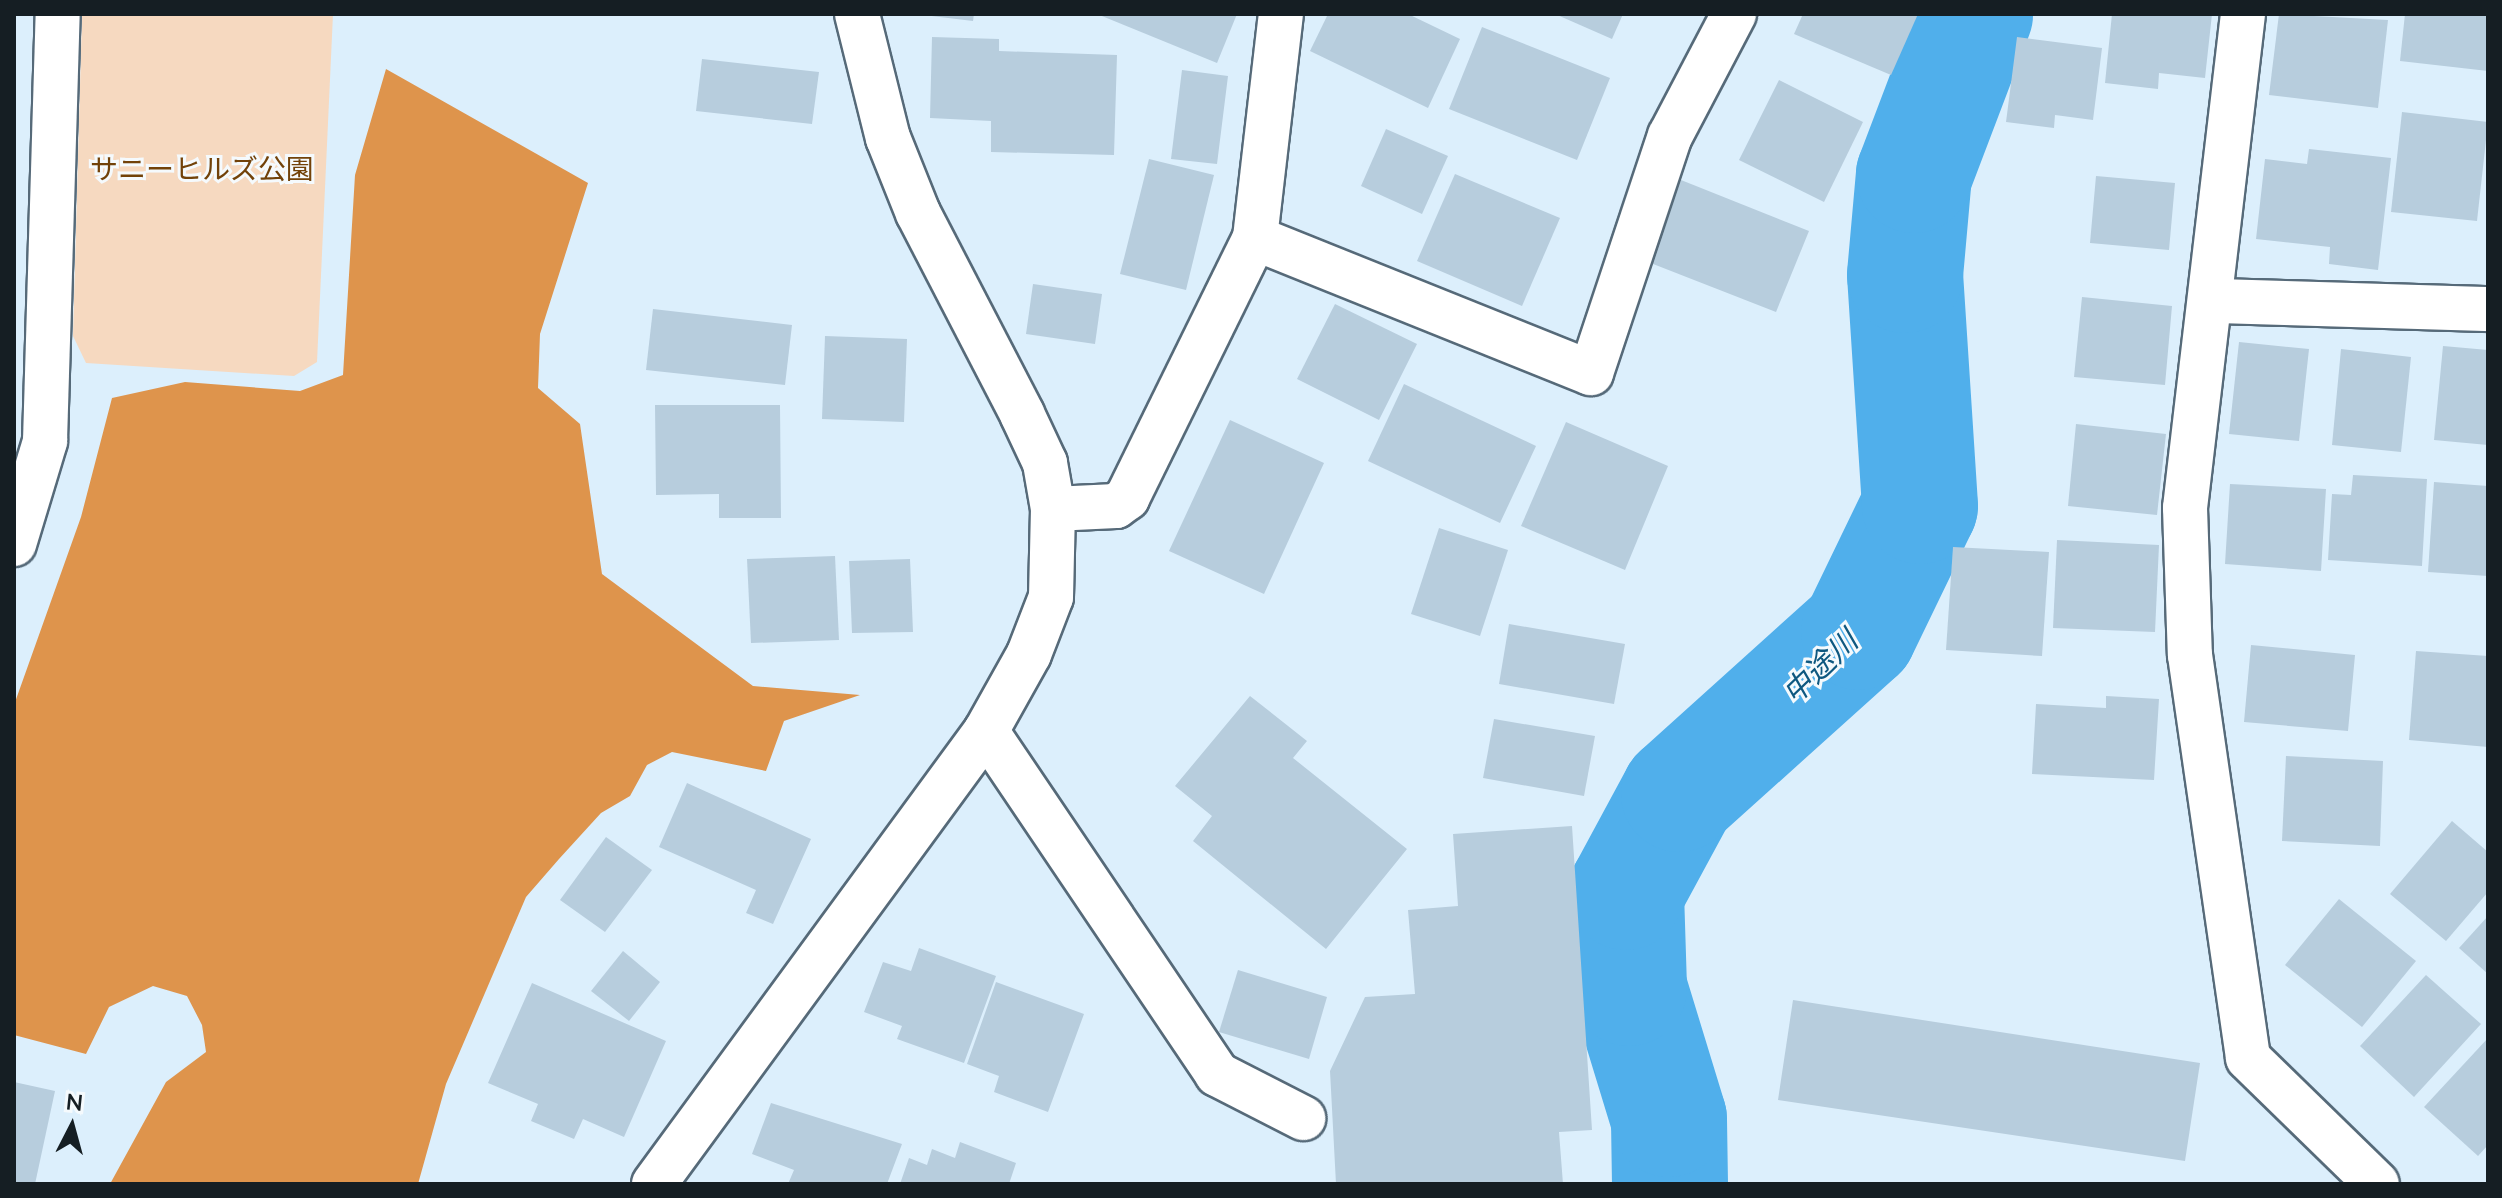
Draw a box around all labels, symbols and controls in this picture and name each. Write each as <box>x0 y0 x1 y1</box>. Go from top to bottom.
park label: サニーヒルズ公園 <box>90 151 314 185</box>
water label: 中途川 <box>1774 622 1864 710</box>
north arrow <box>32 1086 112 1166</box>
text: N <box>65 1087 84 1116</box>

